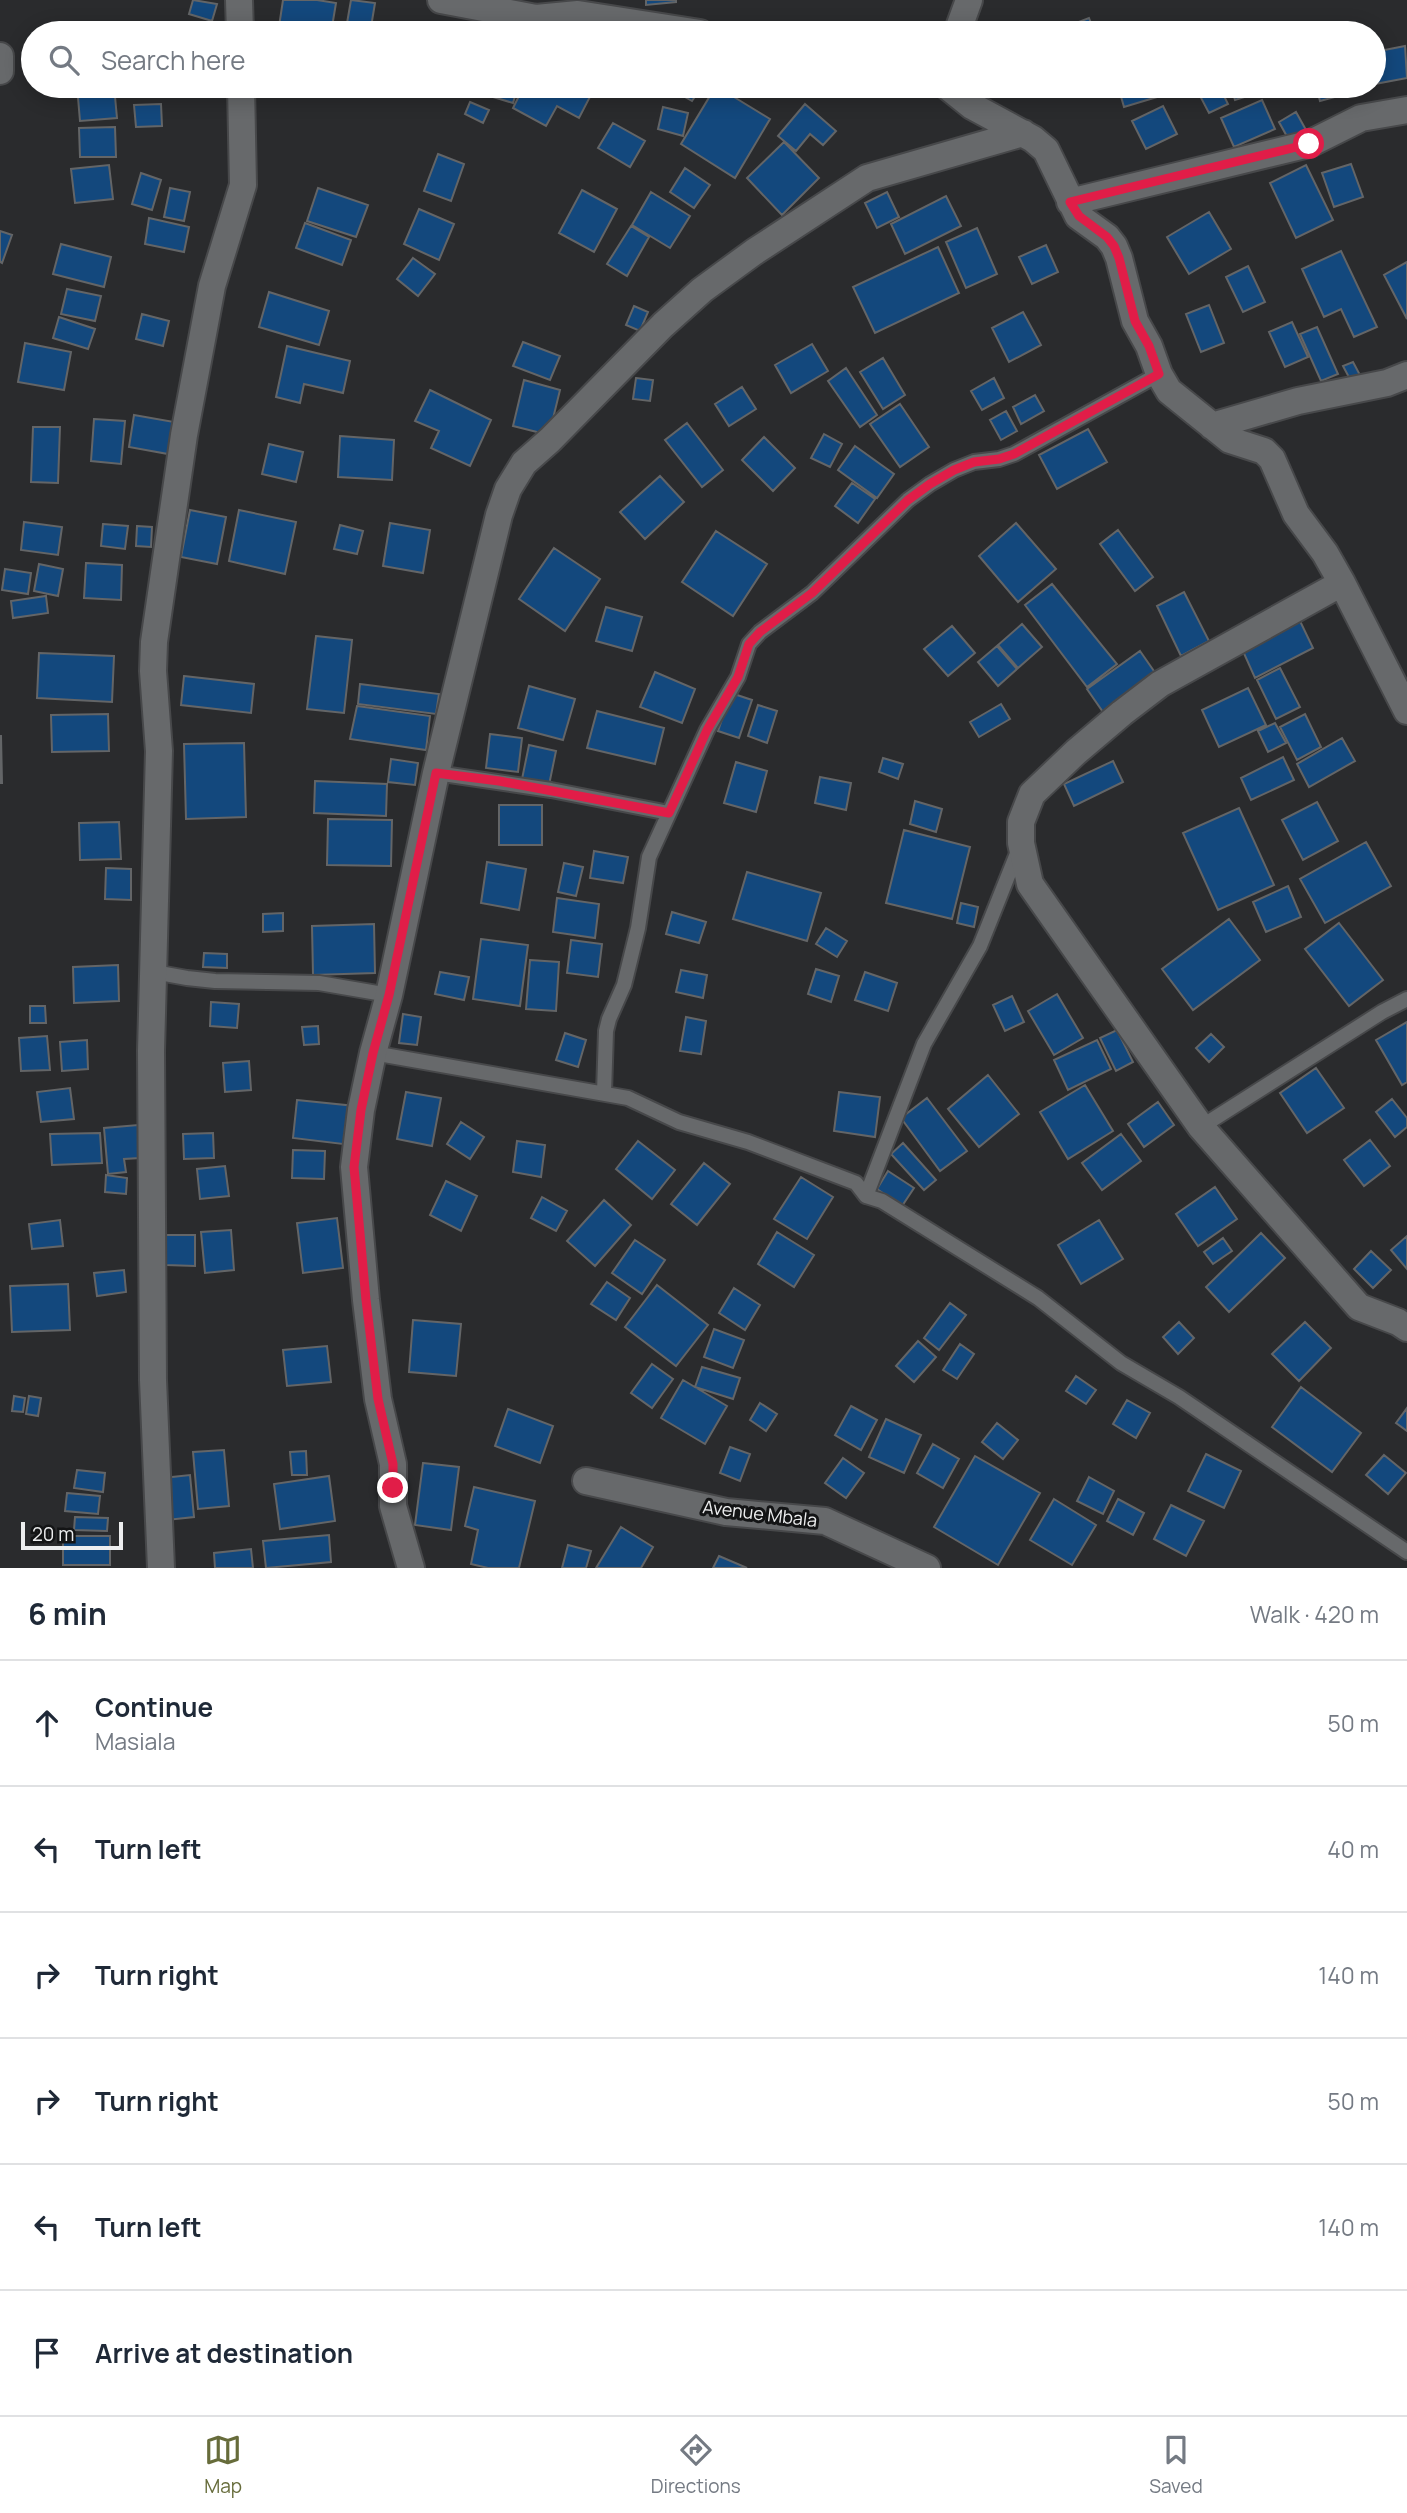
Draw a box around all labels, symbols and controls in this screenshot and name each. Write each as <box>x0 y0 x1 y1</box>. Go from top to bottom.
search box <box>21 21 1386 98</box>
icon: search <box>45 41 83 79</box>
text: Search here <box>101 42 246 78</box>
route start <box>1293 128 1324 159</box>
route end <box>377 1472 408 1503</box>
street label: Avenue Mbala <box>701 1494 819 1532</box>
scale bar <box>21 1519 122 1551</box>
text: 20 m <box>32 1521 74 1547</box>
text: 6 min <box>28 1593 107 1634</box>
text: Walk · 420 m <box>1250 1598 1379 1630</box>
text: Continue <box>95 1689 213 1725</box>
icon: ahead <box>28 1704 66 1742</box>
text: 50 m <box>1328 1707 1379 1739</box>
text: Masiala <box>95 1725 175 1757</box>
icon: left <box>28 1830 66 1868</box>
text: Turn left <box>95 1831 202 1867</box>
text: 40 m <box>1327 1833 1379 1865</box>
icon: right <box>28 1956 66 1994</box>
text: Turn right <box>95 1957 219 1993</box>
text: 140 m <box>1318 1959 1379 1991</box>
icon: right <box>28 2082 66 2120</box>
text: Turn right <box>95 2083 219 2119</box>
text: 50 m <box>1328 2085 1379 2117</box>
icon: left <box>28 2208 66 2246</box>
text: Turn left <box>95 2209 202 2245</box>
text: 140 m <box>1318 2211 1379 2243</box>
icon: arrive <box>28 2334 66 2372</box>
text: Arrive at destination <box>95 2335 353 2371</box>
tab: Map <box>204 2431 242 2499</box>
tab: Directions <box>651 2431 741 2499</box>
tab: Saved <box>1149 2431 1203 2499</box>

